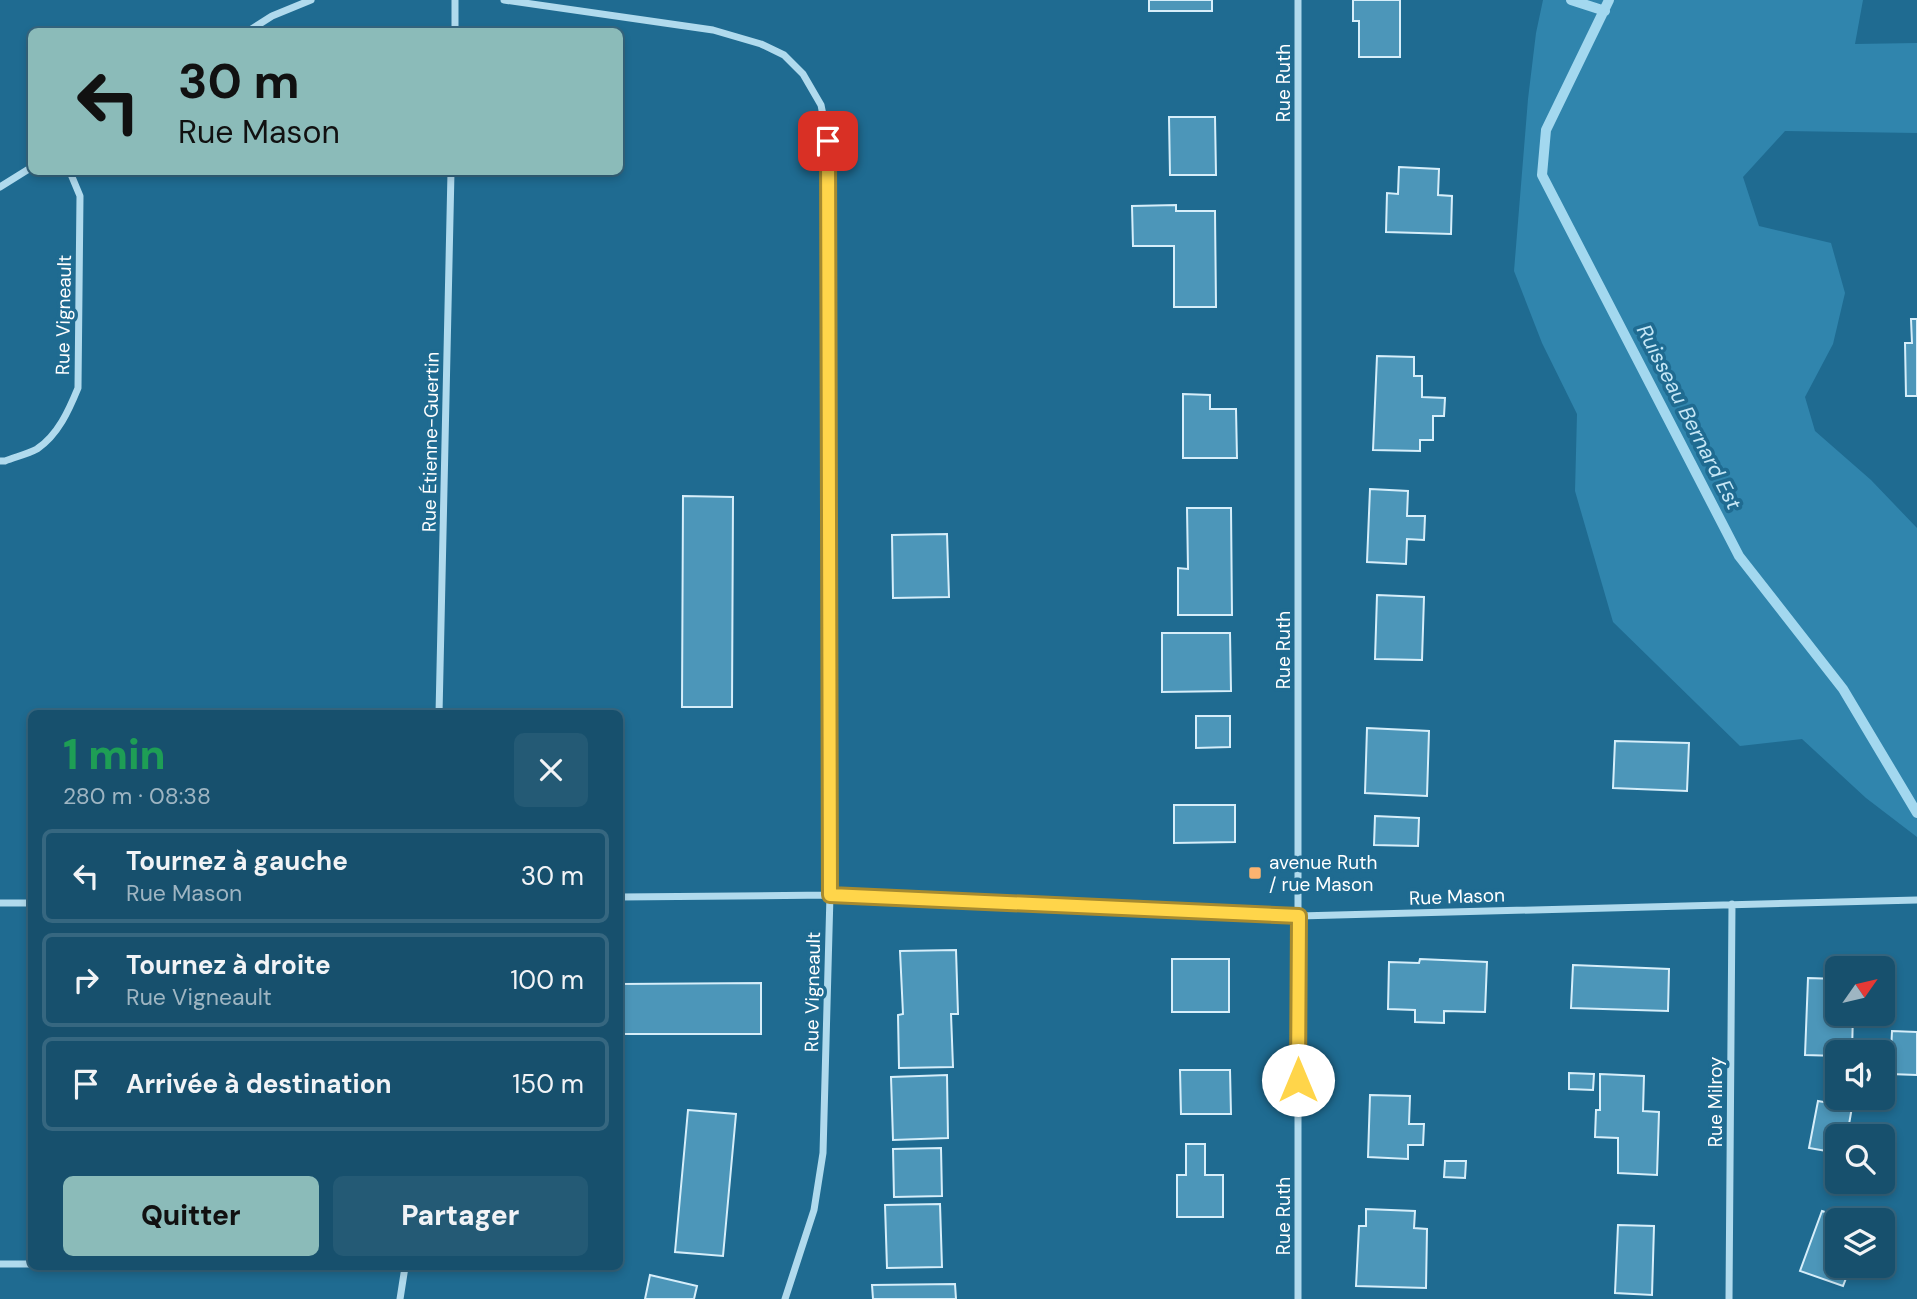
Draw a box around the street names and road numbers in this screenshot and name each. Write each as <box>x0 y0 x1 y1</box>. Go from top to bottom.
street label: Rue Ruth <box>1271 44 1296 122</box>
street label: Rue Vigneault <box>50 255 77 375</box>
street label: Rue Étienne-Guertin <box>416 352 445 532</box>
street label: Rue Ruth <box>1271 611 1296 689</box>
street label: Rue Mason <box>1409 882 1505 911</box>
street label: Rue Vigneault <box>799 932 826 1052</box>
street label: Rue Milroy <box>1703 1056 1728 1147</box>
street label: Rue Ruth <box>1271 1177 1296 1255</box>

